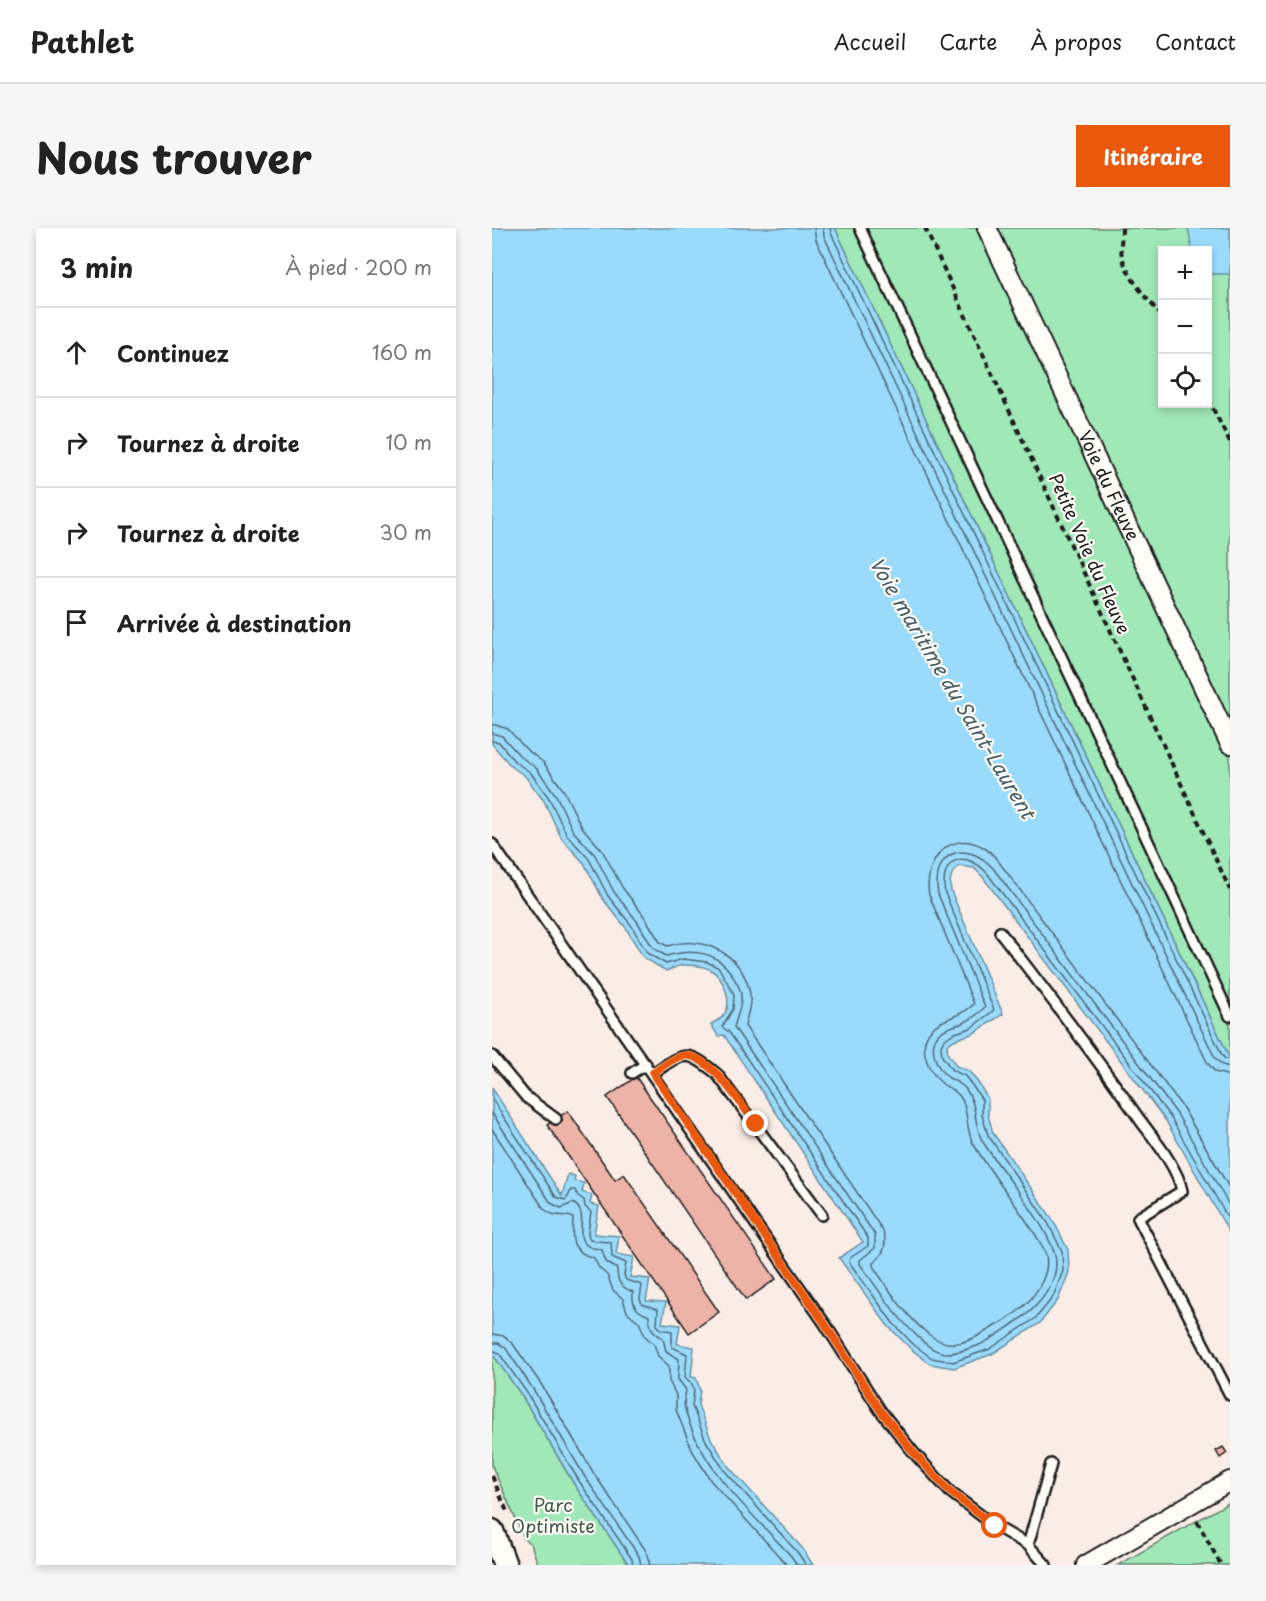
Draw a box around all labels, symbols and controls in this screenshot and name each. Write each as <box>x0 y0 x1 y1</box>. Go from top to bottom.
text: Pathlet <box>30 20 134 63</box>
text: Accueil <box>834 25 906 57</box>
text: Carte <box>939 25 997 57</box>
text: À propos <box>1030 25 1122 57</box>
text: Contact <box>1155 25 1236 57</box>
text: Nous trouver <box>36 125 312 188</box>
button: Itinéraire <box>1076 125 1230 187</box>
map controls <box>1158 246 1212 408</box>
button: + <box>1158 246 1212 300</box>
text: 3 min <box>60 248 133 287</box>
text: À pied · 200 m <box>285 252 432 282</box>
button: − <box>1158 300 1212 354</box>
icon: ahead <box>60 336 93 369</box>
text: Continuez <box>117 336 229 369</box>
text: 160 m <box>372 337 432 367</box>
button: locate <box>1158 354 1212 408</box>
icon: right <box>60 426 93 459</box>
text: Tournez à droite <box>117 426 300 459</box>
street label: Voie du Fleuve <box>1072 426 1147 545</box>
text: 10 m <box>385 427 432 457</box>
street label: Petite Voie du Fleuve <box>1043 469 1138 638</box>
icon: right <box>60 516 93 549</box>
text: Tournez à droite <box>117 516 300 549</box>
text: 30 m <box>379 517 432 547</box>
water label: Voie maritime du Saint-Laurent <box>863 551 1045 826</box>
icon: arrive <box>60 606 93 639</box>
text: Arrivée à destination <box>117 606 351 639</box>
route end <box>742 1110 768 1136</box>
park label: Parc Optimiste <box>511 1491 595 1539</box>
route start <box>981 1512 1007 1538</box>

